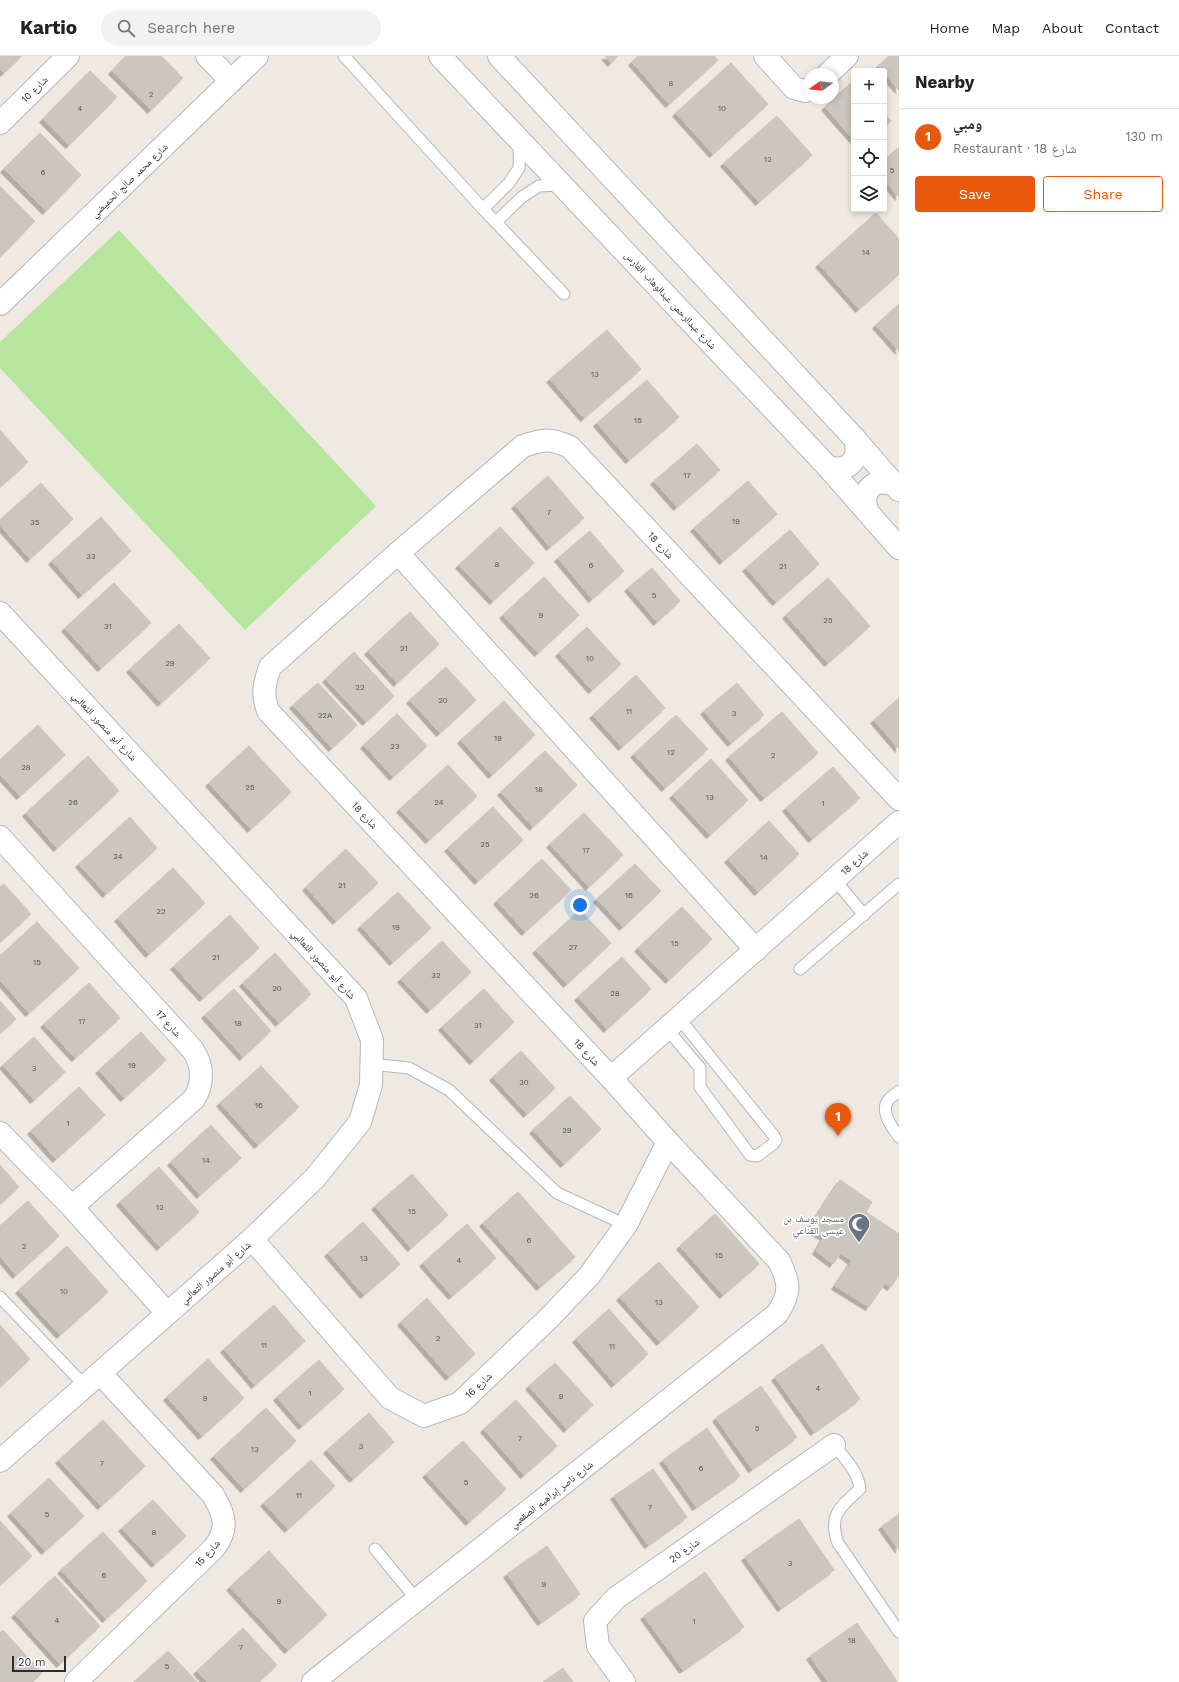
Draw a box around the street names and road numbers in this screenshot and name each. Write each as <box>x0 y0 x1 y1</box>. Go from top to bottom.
street label: شارع 10 <box>19 74 51 105</box>
street label: شارع محمد صالح الحميضي <box>89 141 172 222</box>
street label: شارع عبدالرحمن عبدالوهاب الفارس <box>622 249 719 352</box>
street label: شارع 18 <box>645 530 676 562</box>
street label: شارع أبو منصور الثعالبي <box>68 689 140 765</box>
street label: شارع 18 <box>349 800 380 832</box>
street label: شارع 18 <box>839 847 871 878</box>
street label: شارع أبو منصور الثعالبي <box>288 927 359 1003</box>
street label: شارع 17 <box>153 1008 184 1040</box>
street label: شارع 18 <box>571 1037 602 1069</box>
street label: شارع أبو منصور الثعالبي <box>177 1238 255 1308</box>
street label: شارع 16 <box>463 1370 495 1401</box>
street label: شارع ناصر إبراهيم الصقعبي <box>508 1458 597 1532</box>
street label: شارع 20 <box>667 1536 702 1566</box>
street label: شارع 15 <box>193 1537 223 1570</box>

